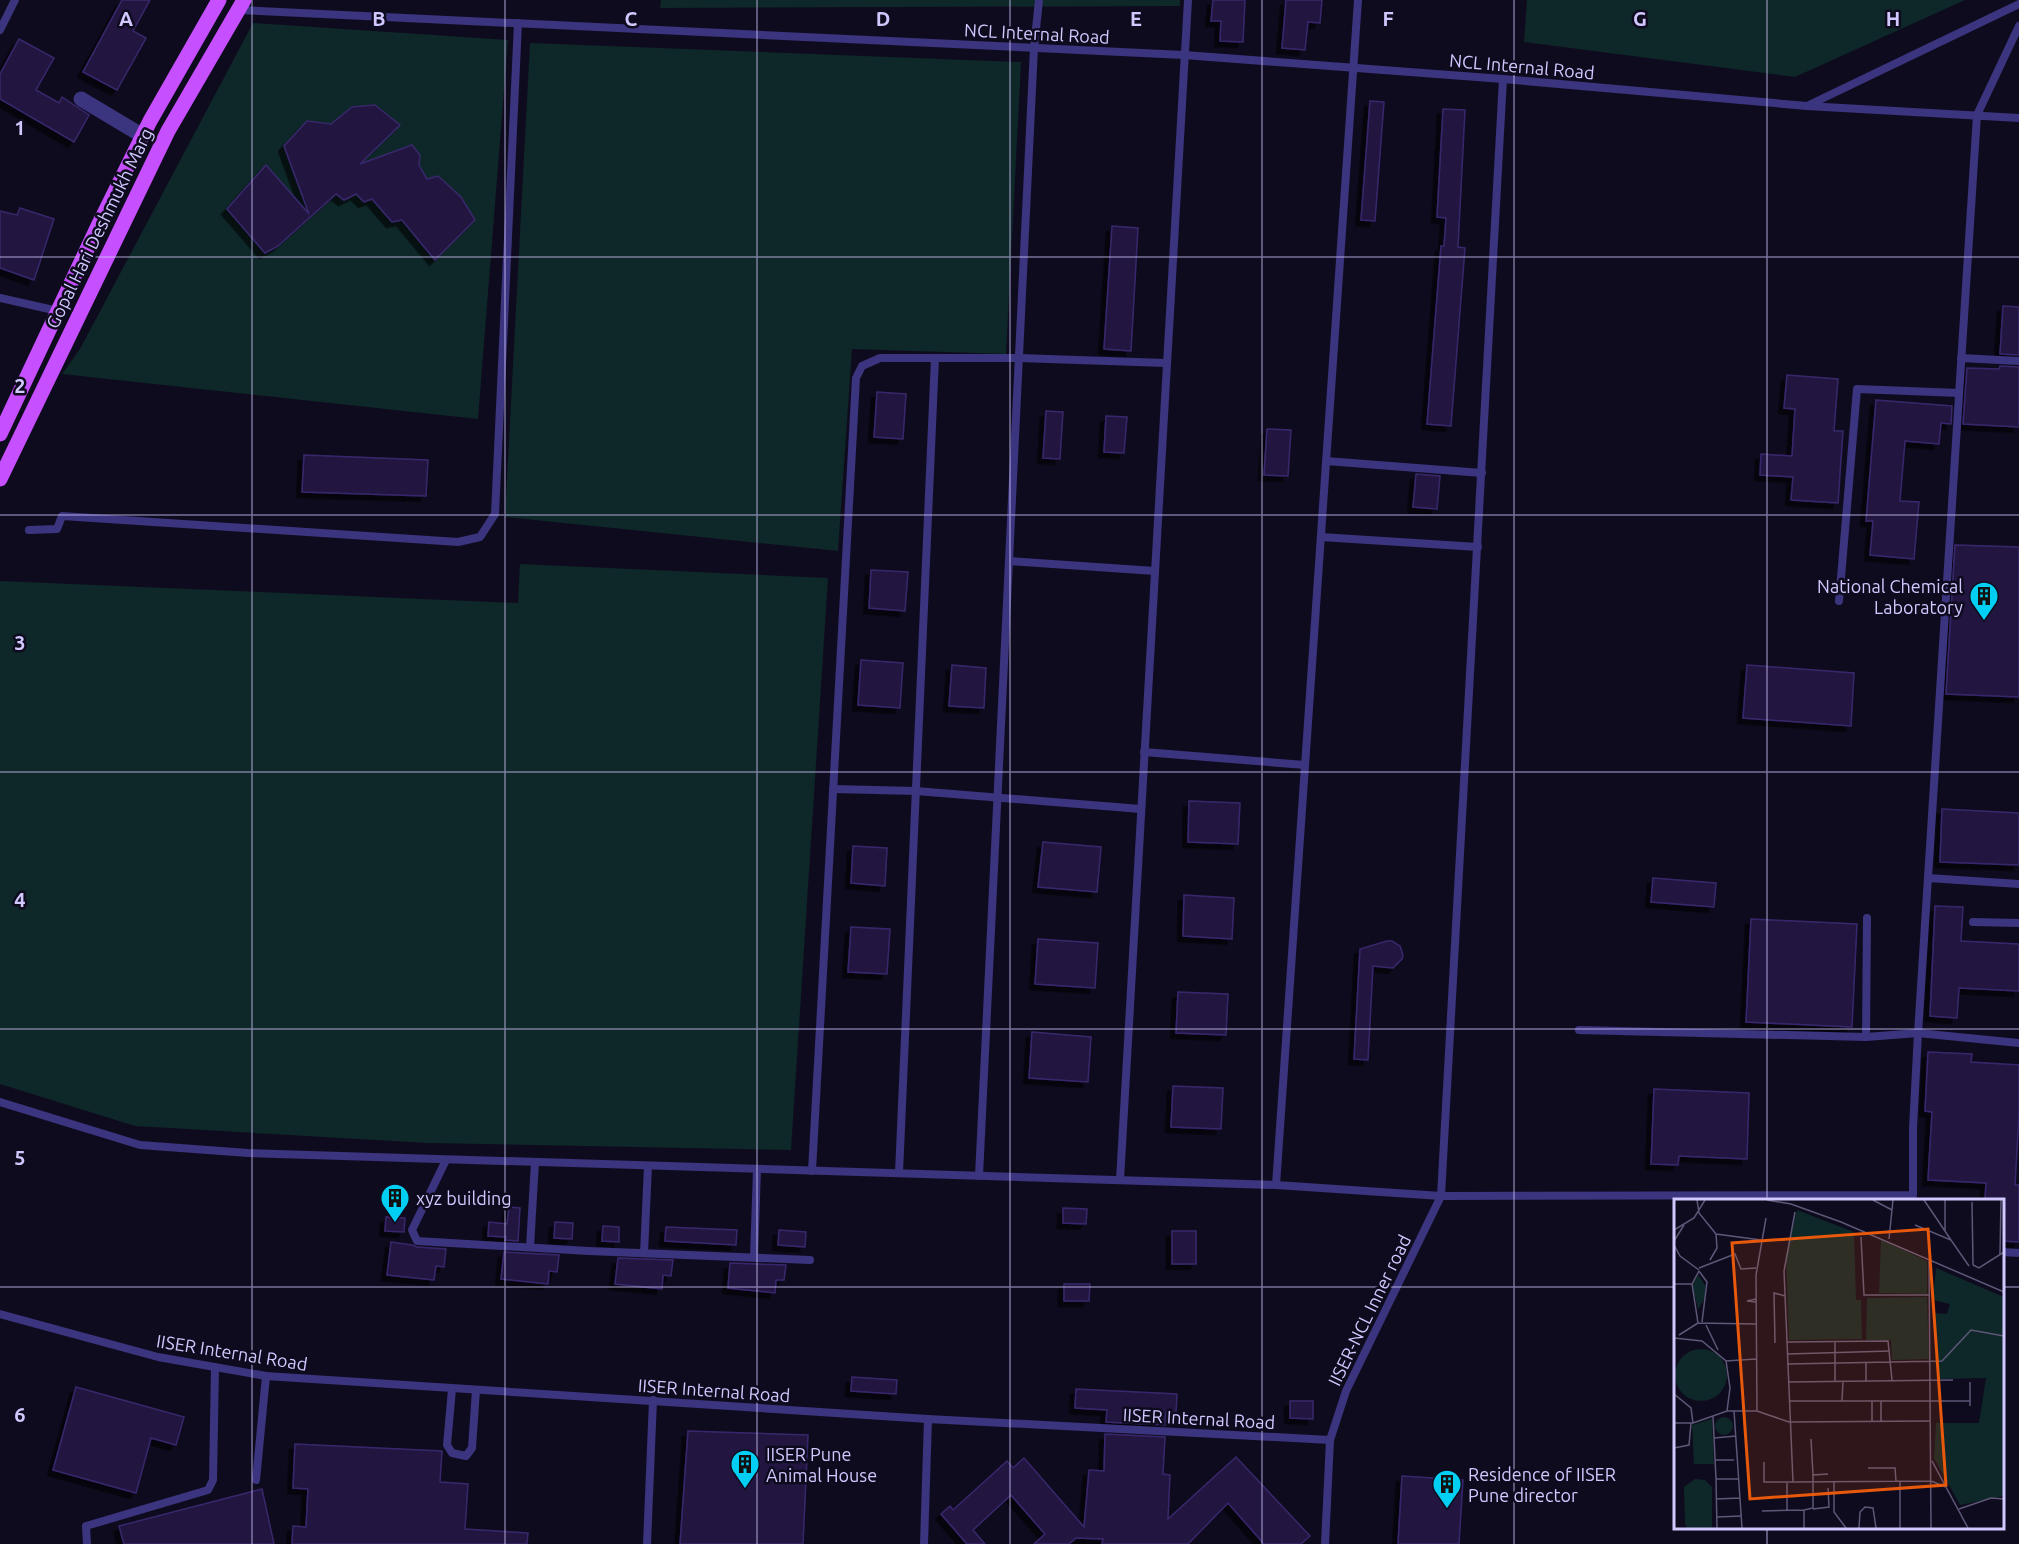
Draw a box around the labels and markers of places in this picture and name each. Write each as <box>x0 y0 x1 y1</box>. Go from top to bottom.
place label: National Chemical Laboratory <box>1817 576 1963 617</box>
building icon: National Chemical Laboratory <box>1968 580 2000 622</box>
building icon: xyz building <box>379 1182 411 1224</box>
place label: xyz building <box>416 1188 512 1208</box>
place label: IISER Pune Animal House <box>766 1444 877 1485</box>
building icon: IISER Pune Animal House <box>729 1448 761 1490</box>
place label: Residence of IISER Pune director <box>1468 1464 1616 1505</box>
building icon: Residence of IISER Pune director <box>1431 1468 1463 1510</box>

